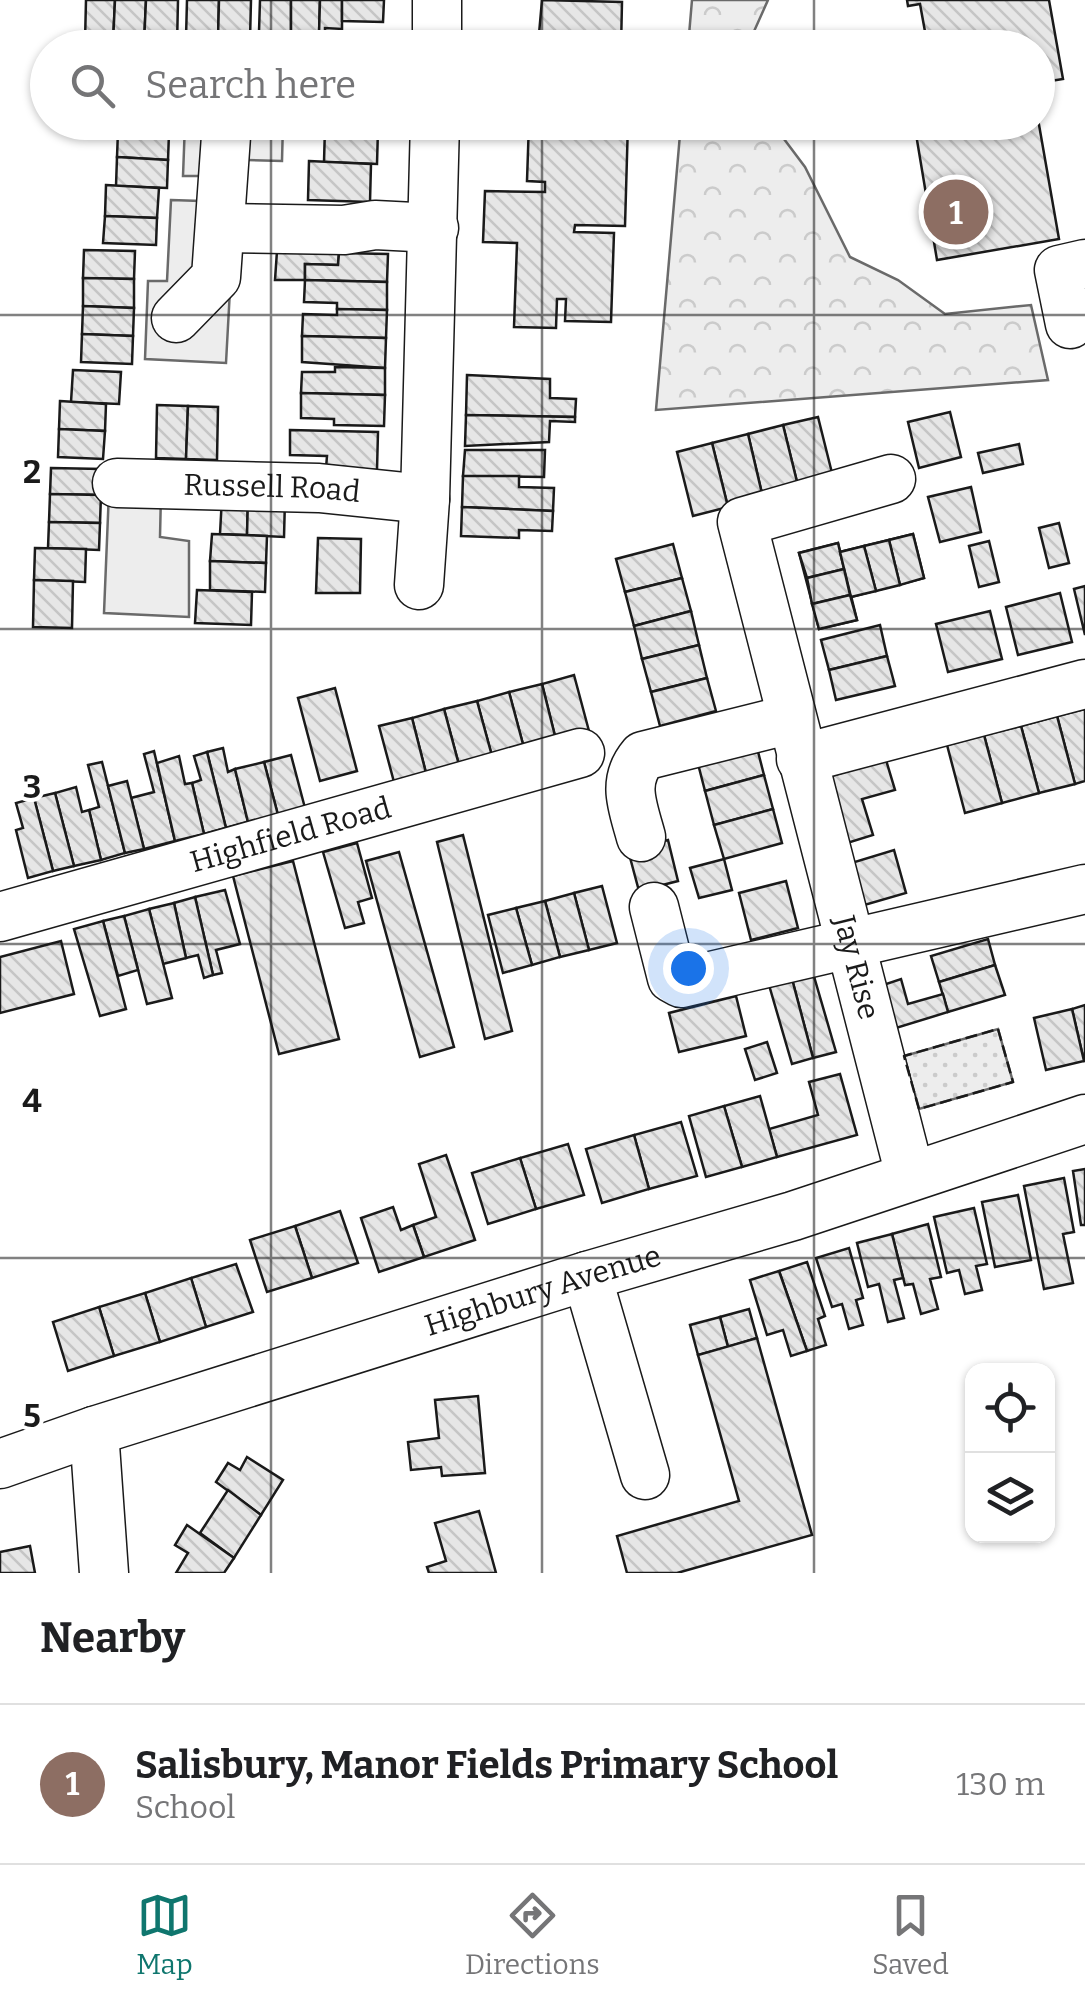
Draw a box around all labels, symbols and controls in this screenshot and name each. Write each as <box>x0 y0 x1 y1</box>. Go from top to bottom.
search box <box>30 30 1055 140</box>
icon: search <box>65 58 120 113</box>
text: Search here <box>145 62 356 108</box>
pin: 1 <box>924 174 988 250</box>
text: 2 <box>23 453 41 491</box>
street label: Russell Road <box>183 467 362 510</box>
text: 3 <box>23 768 41 806</box>
street label: Highfield Road <box>186 789 395 880</box>
street label: Jay Rise <box>826 911 887 1023</box>
your location <box>663 943 714 994</box>
text: 4 <box>22 1082 42 1120</box>
street label: Highbury Avenue <box>420 1237 665 1344</box>
map controls <box>965 1363 1055 1543</box>
button: locate <box>965 1363 1055 1453</box>
text: 5 <box>23 1397 41 1435</box>
button: layers <box>965 1453 1055 1543</box>
text: Nearby <box>40 1613 185 1663</box>
text: Salisbury, Manor Fields Primary School <box>135 1742 838 1788</box>
text: 1 <box>66 1765 79 1803</box>
text: 130 m <box>956 1765 1045 1803</box>
text: School <box>135 1788 236 1826</box>
tab: Map <box>136 1888 193 1981</box>
tab: Directions <box>465 1888 600 1981</box>
tab: Saved <box>872 1888 949 1981</box>

